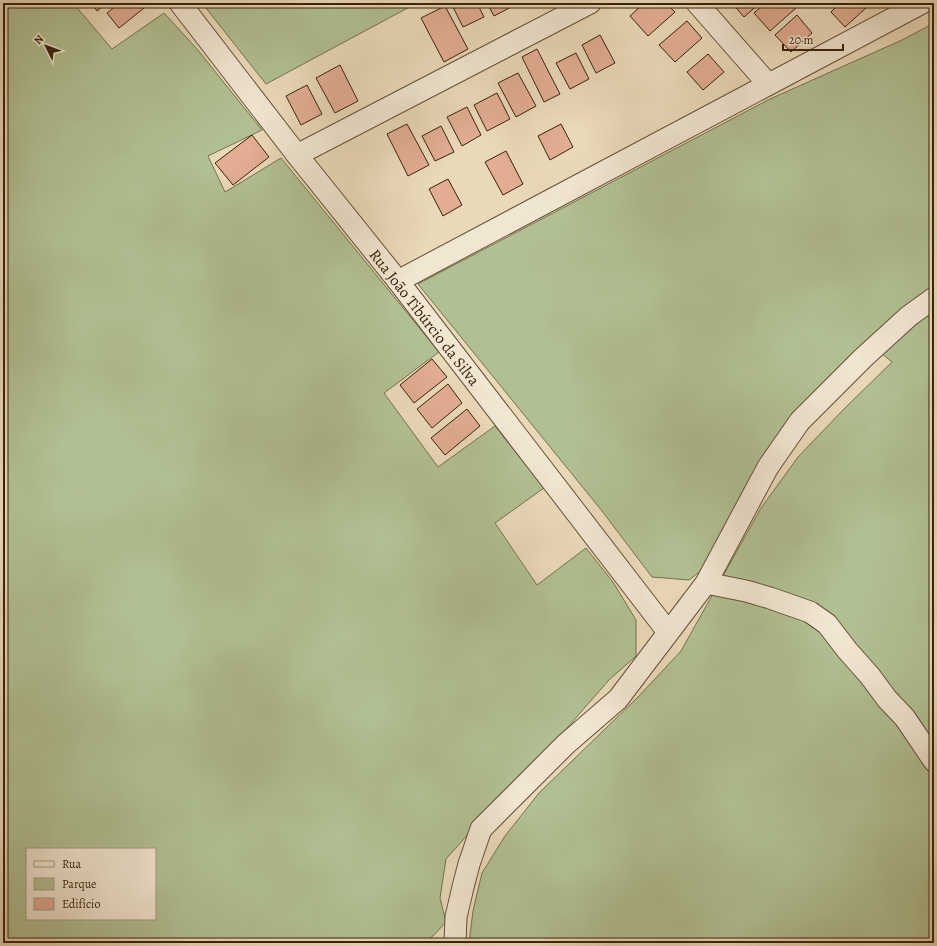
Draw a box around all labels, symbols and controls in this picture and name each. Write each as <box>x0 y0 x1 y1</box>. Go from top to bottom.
north arrow <box>26 26 66 66</box>
scale bar <box>783 26 843 52</box>
text: N <box>31 32 47 48</box>
text: 20 m <box>789 32 813 48</box>
street label: Rua João Tibúrcio da Silva <box>364 245 485 391</box>
legend <box>26 848 156 920</box>
text: Rua <box>62 856 81 872</box>
text: Parque <box>62 876 97 892</box>
text: Edifício <box>62 896 100 912</box>

